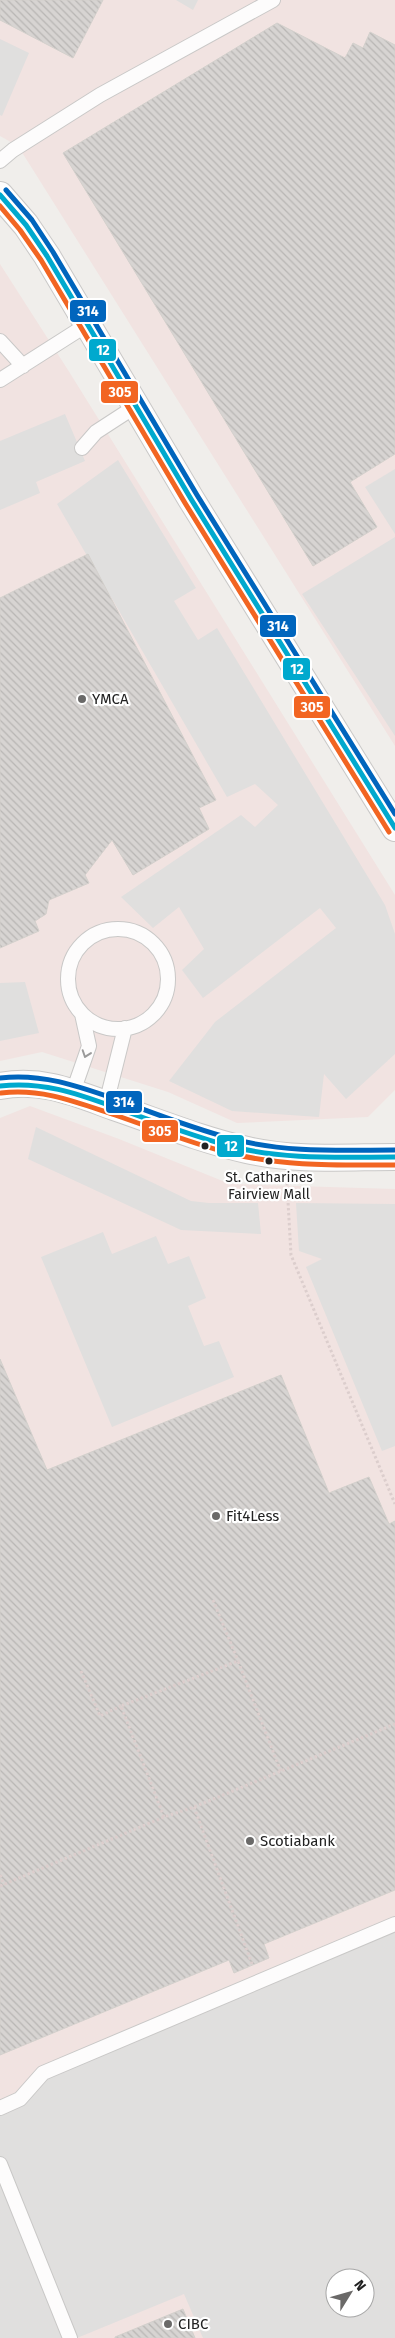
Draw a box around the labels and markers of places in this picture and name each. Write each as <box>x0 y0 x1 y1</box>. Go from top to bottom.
place label: YMCA <box>92 690 129 708</box>
marker: YMCA <box>76 693 88 705</box>
unlabelled marker <box>200 1141 210 1151</box>
marker: St. Catharines Fairview Mall <box>264 1156 274 1166</box>
place label: St. Catharines Fairview Mall <box>225 1169 313 1203</box>
place label: Fit4Less <box>226 1507 279 1525</box>
marker: Fit4Less <box>210 1510 222 1522</box>
place label: Scotiabank <box>260 1832 335 1850</box>
marker: Scotiabank <box>244 1835 256 1847</box>
place label: CIBC <box>178 2315 209 2333</box>
marker: CIBC <box>162 2318 174 2330</box>

